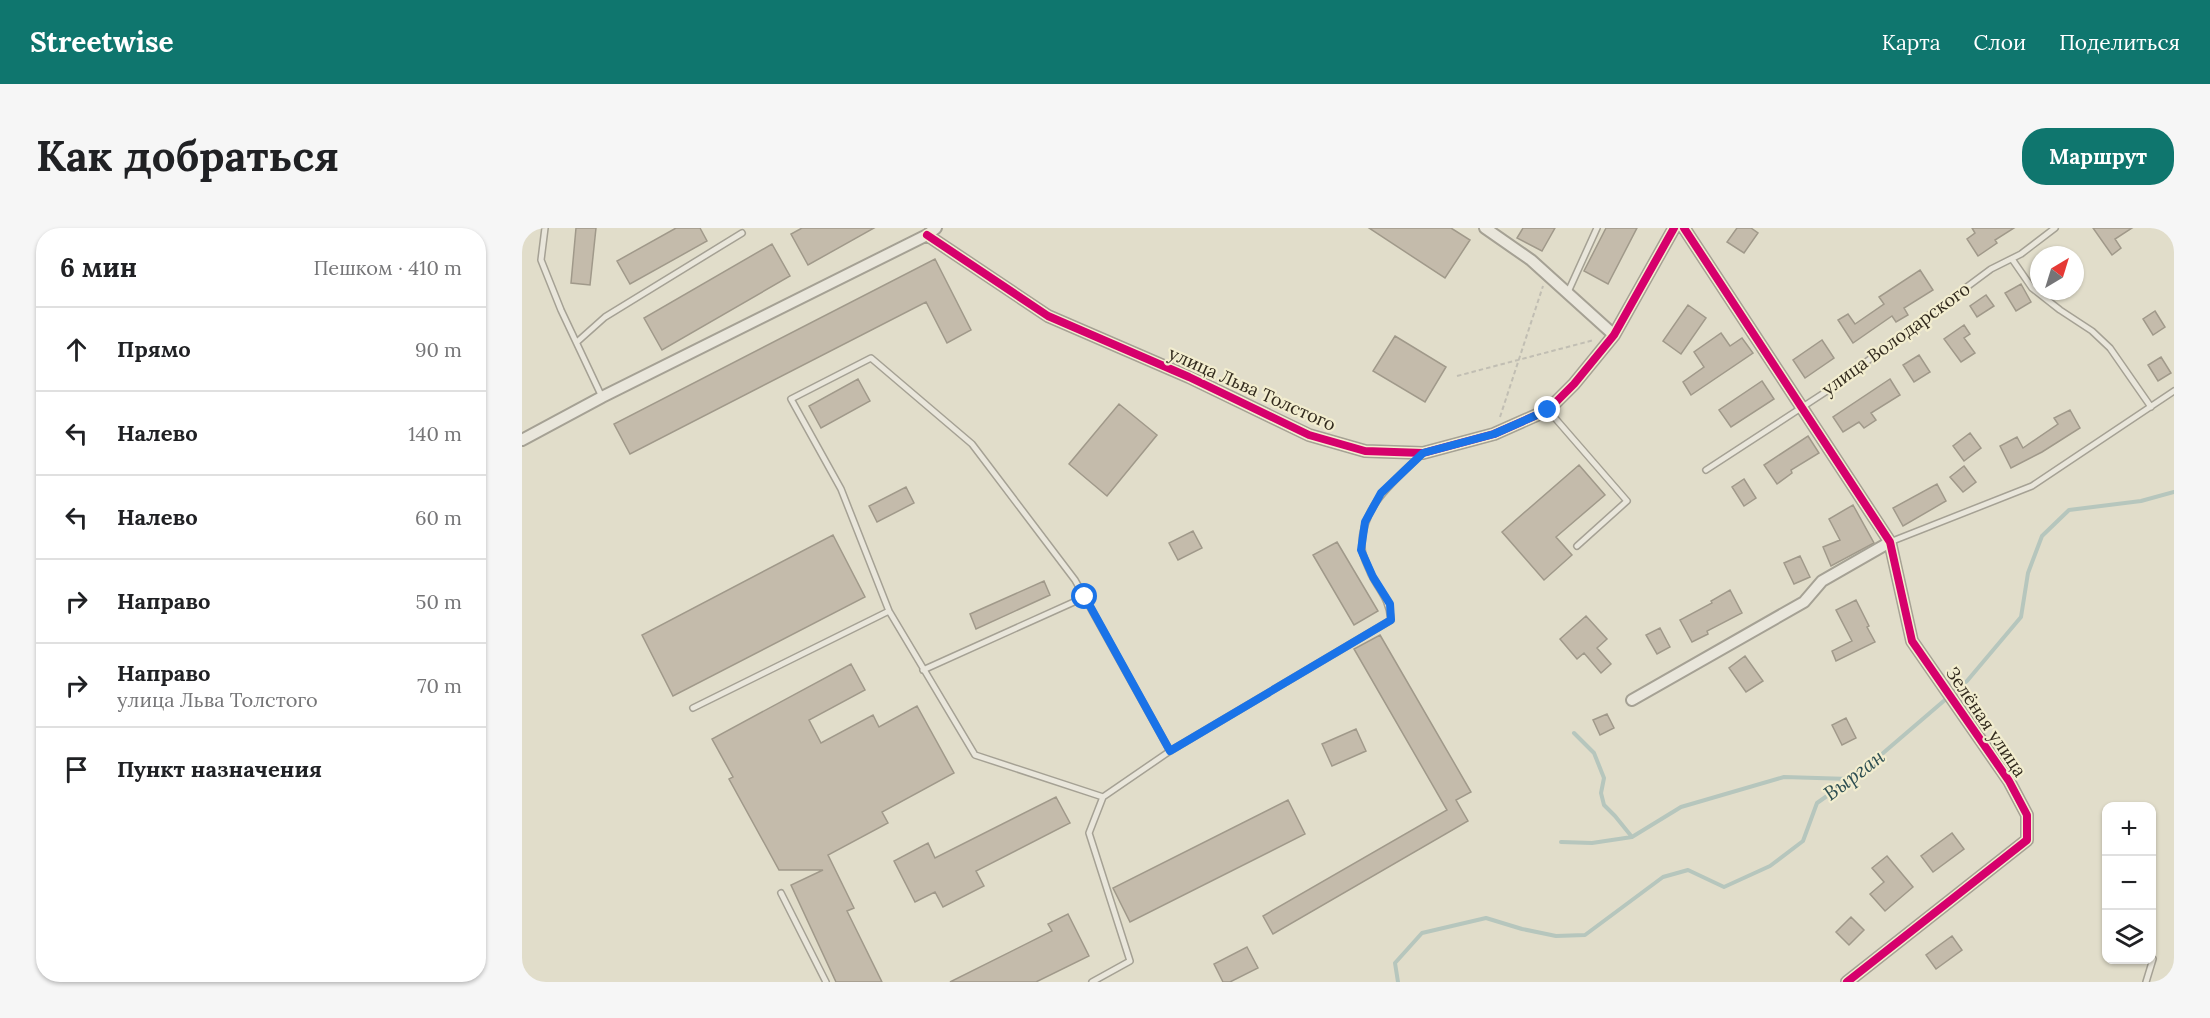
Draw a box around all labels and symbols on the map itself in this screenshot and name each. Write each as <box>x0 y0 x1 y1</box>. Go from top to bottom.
north arrow <box>2030 246 2084 300</box>
street label: улица Володарского <box>1817 277 1975 400</box>
street label: улица Льва Толстого <box>1165 341 1339 436</box>
route end <box>1534 396 1560 422</box>
route start <box>1071 583 1097 609</box>
street label: Зелёная улица <box>1941 662 2032 781</box>
water label: Вырган <box>1818 744 1889 806</box>

